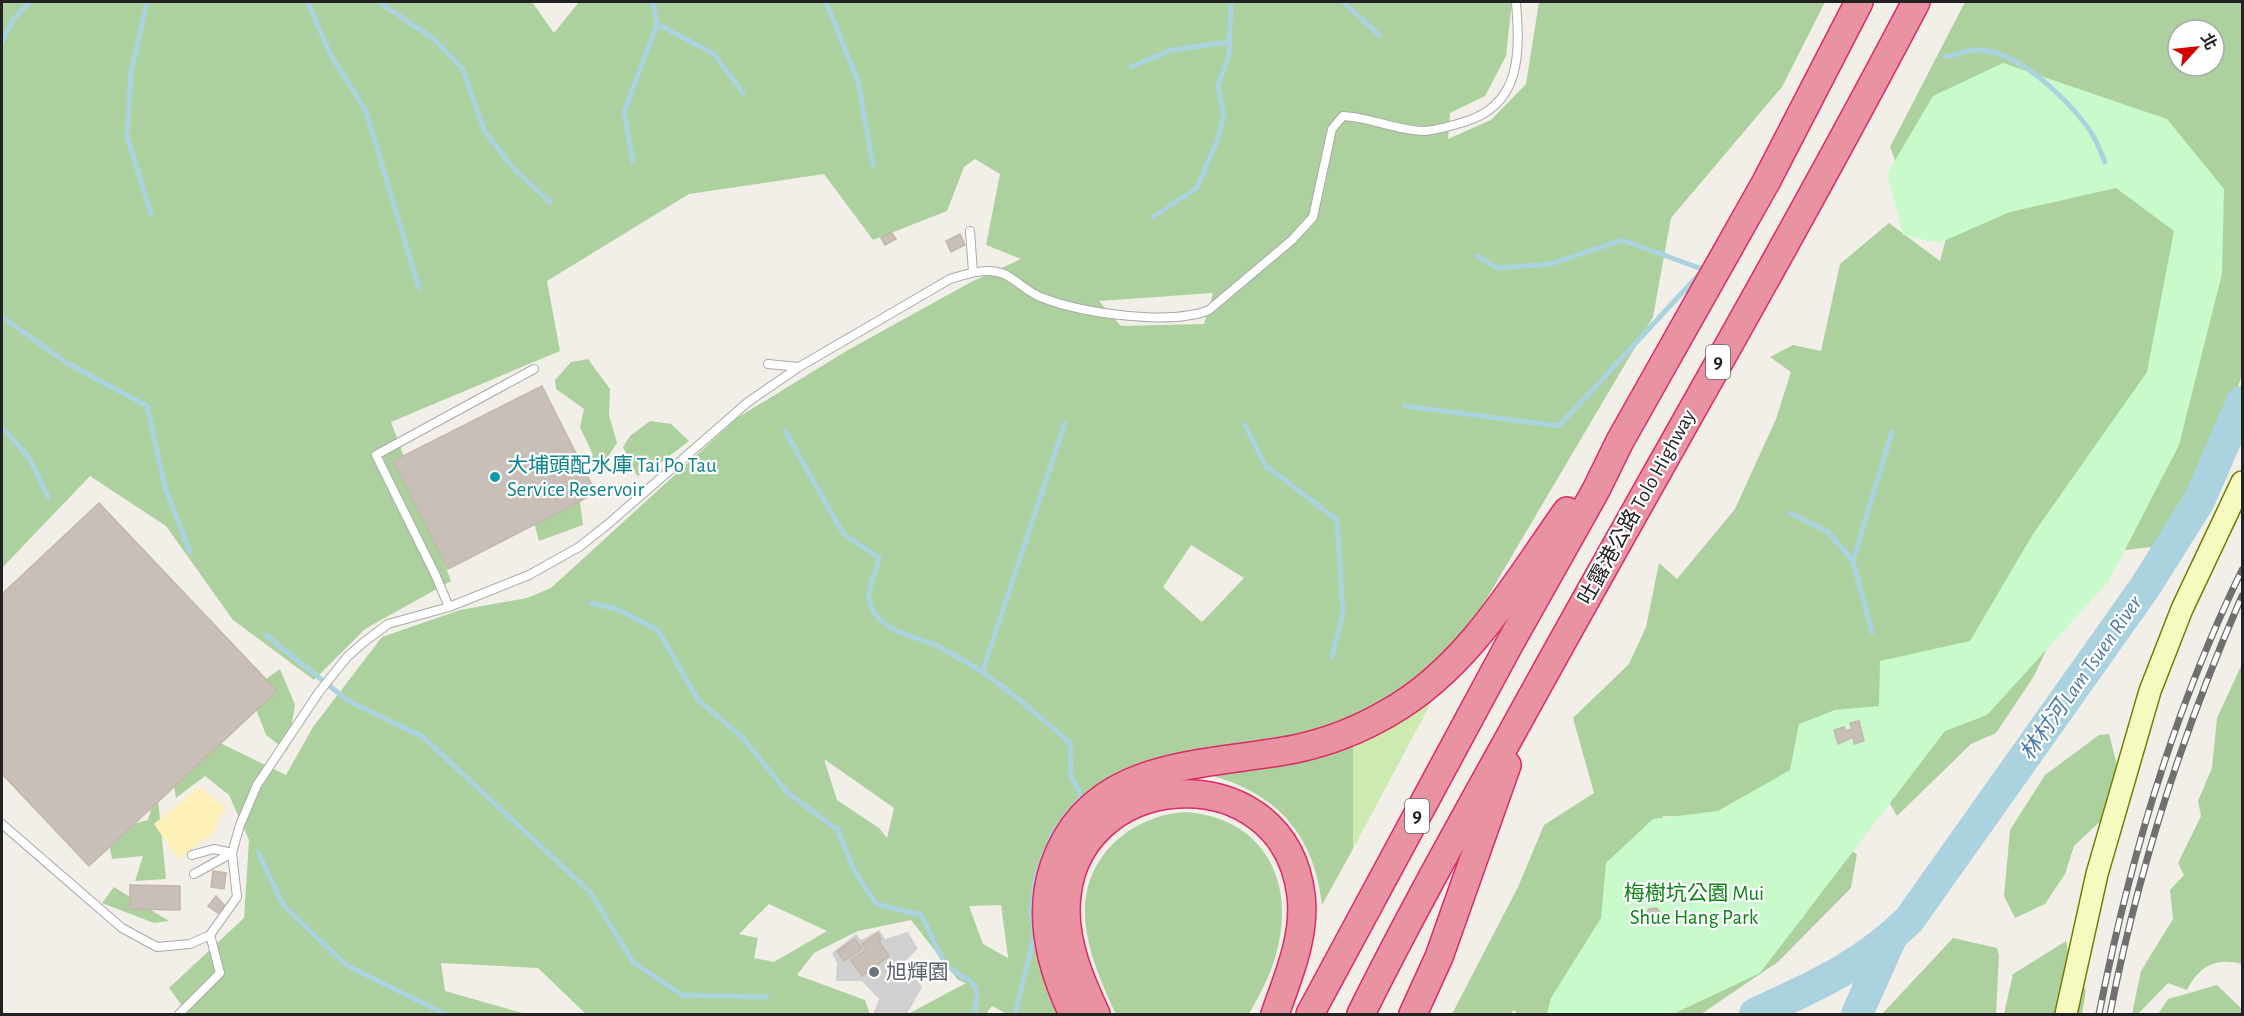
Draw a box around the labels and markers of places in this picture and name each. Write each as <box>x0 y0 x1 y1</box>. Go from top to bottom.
place label: 大埔頭配水庫 Tai Po Tau Service Reservoir <box>507 454 717 500</box>
marker: 大埔頭配水庫 Tai Po Tau Service Reservoir <box>488 470 502 484</box>
place label: 旭輝園 <box>886 961 949 983</box>
marker: 旭輝園 <box>867 965 881 979</box>

